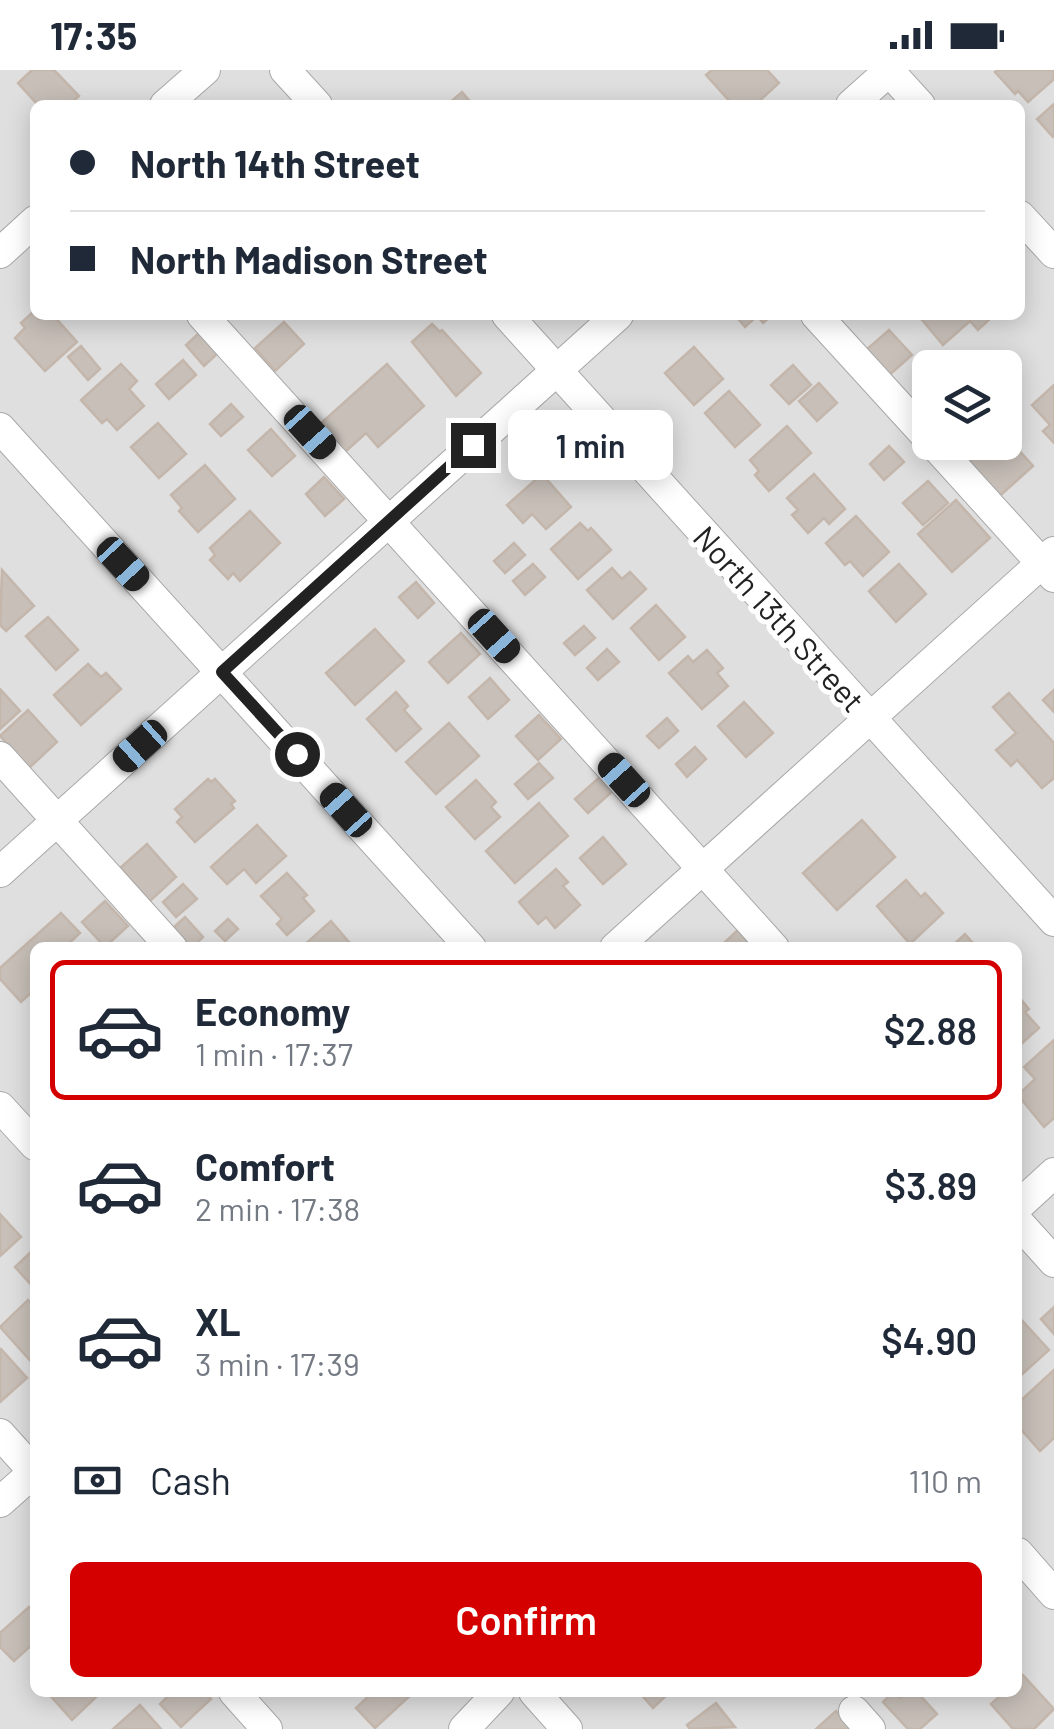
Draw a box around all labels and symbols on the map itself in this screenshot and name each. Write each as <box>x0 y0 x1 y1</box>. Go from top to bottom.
car <box>279 400 341 464</box>
callout: 1 min <box>508 410 673 480</box>
route end <box>451 423 496 468</box>
street label: North 13th Street <box>687 517 873 719</box>
car <box>92 532 154 596</box>
car <box>463 604 525 668</box>
car <box>108 715 172 777</box>
route start <box>275 732 320 777</box>
car <box>593 748 655 812</box>
car <box>315 778 377 842</box>

